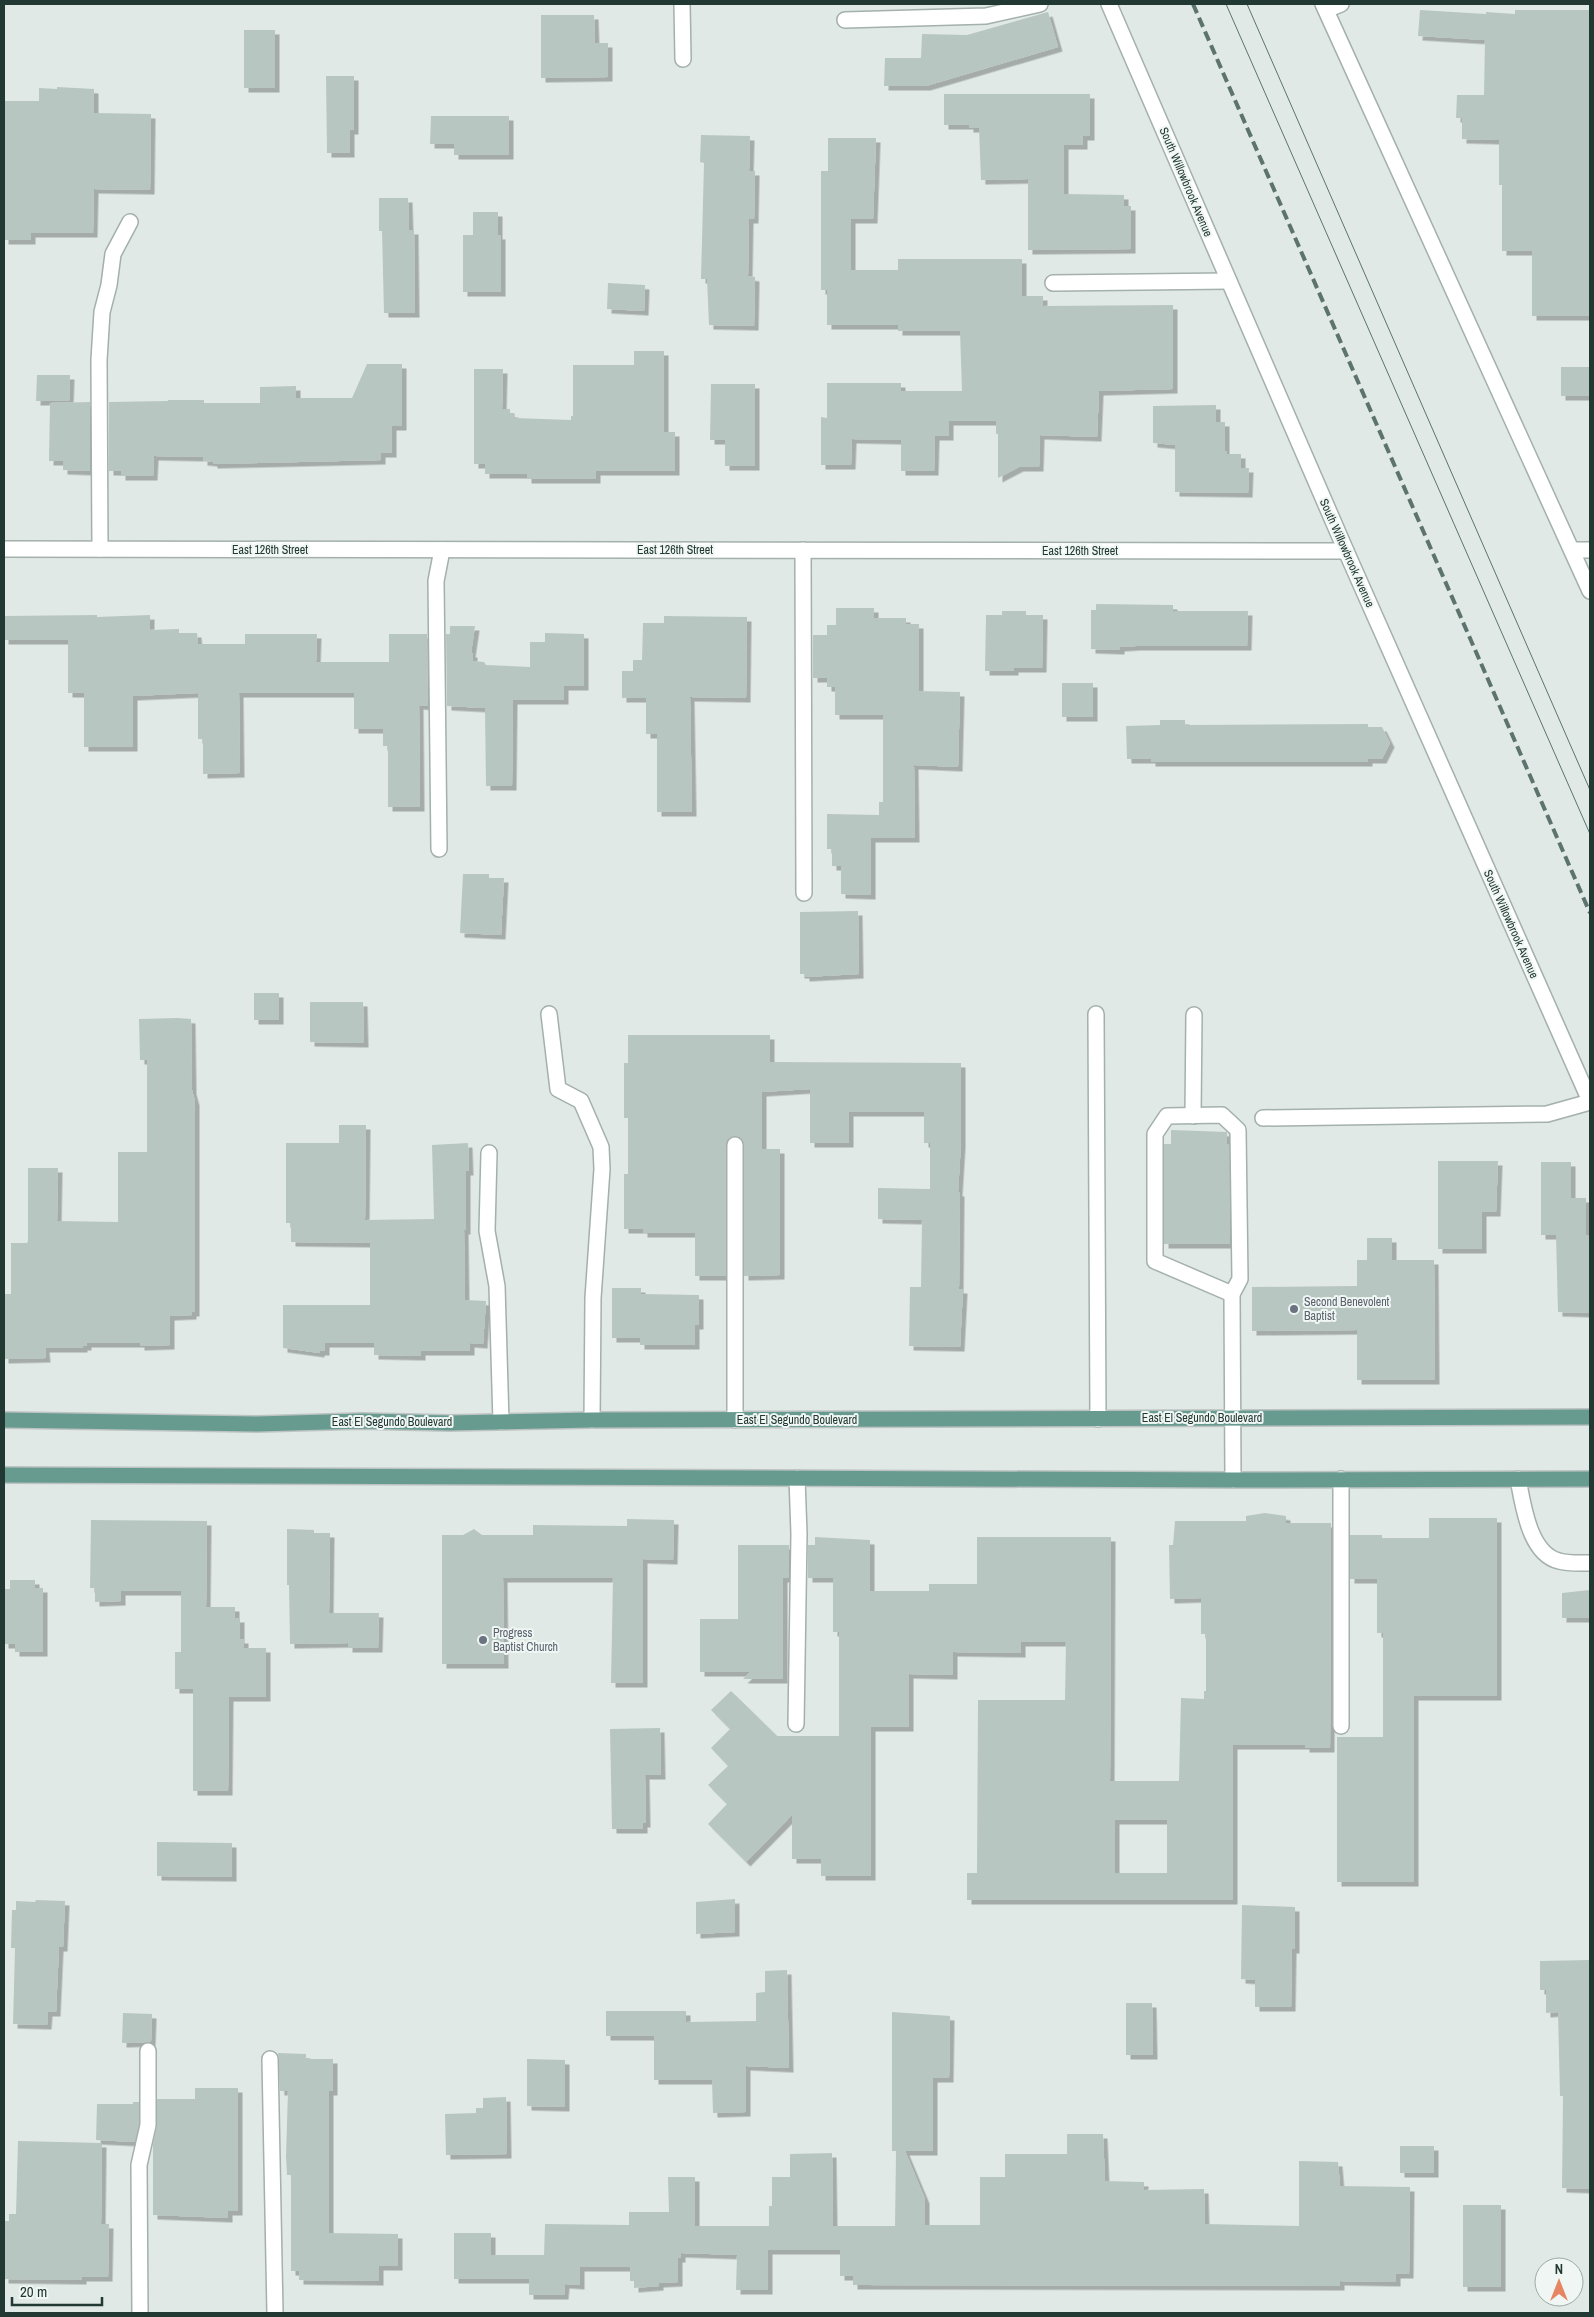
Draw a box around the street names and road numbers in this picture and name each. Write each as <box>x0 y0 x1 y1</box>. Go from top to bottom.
street label: South Willowbrook Avenue <box>1156 125 1216 239</box>
street label: South Willowbrook Avenue <box>1316 496 1378 610</box>
street label: East 126th Street <box>232 542 308 558</box>
street label: East 126th Street <box>637 542 713 558</box>
street label: East 126th Street <box>1042 543 1118 559</box>
street label: South Willowbrook Avenue <box>1480 867 1542 981</box>
street label: East El Segundo Boulevard <box>1142 1410 1262 1426</box>
street label: East El Segundo Boulevard <box>737 1412 857 1428</box>
street label: East El Segundo Boulevard <box>332 1414 452 1430</box>

